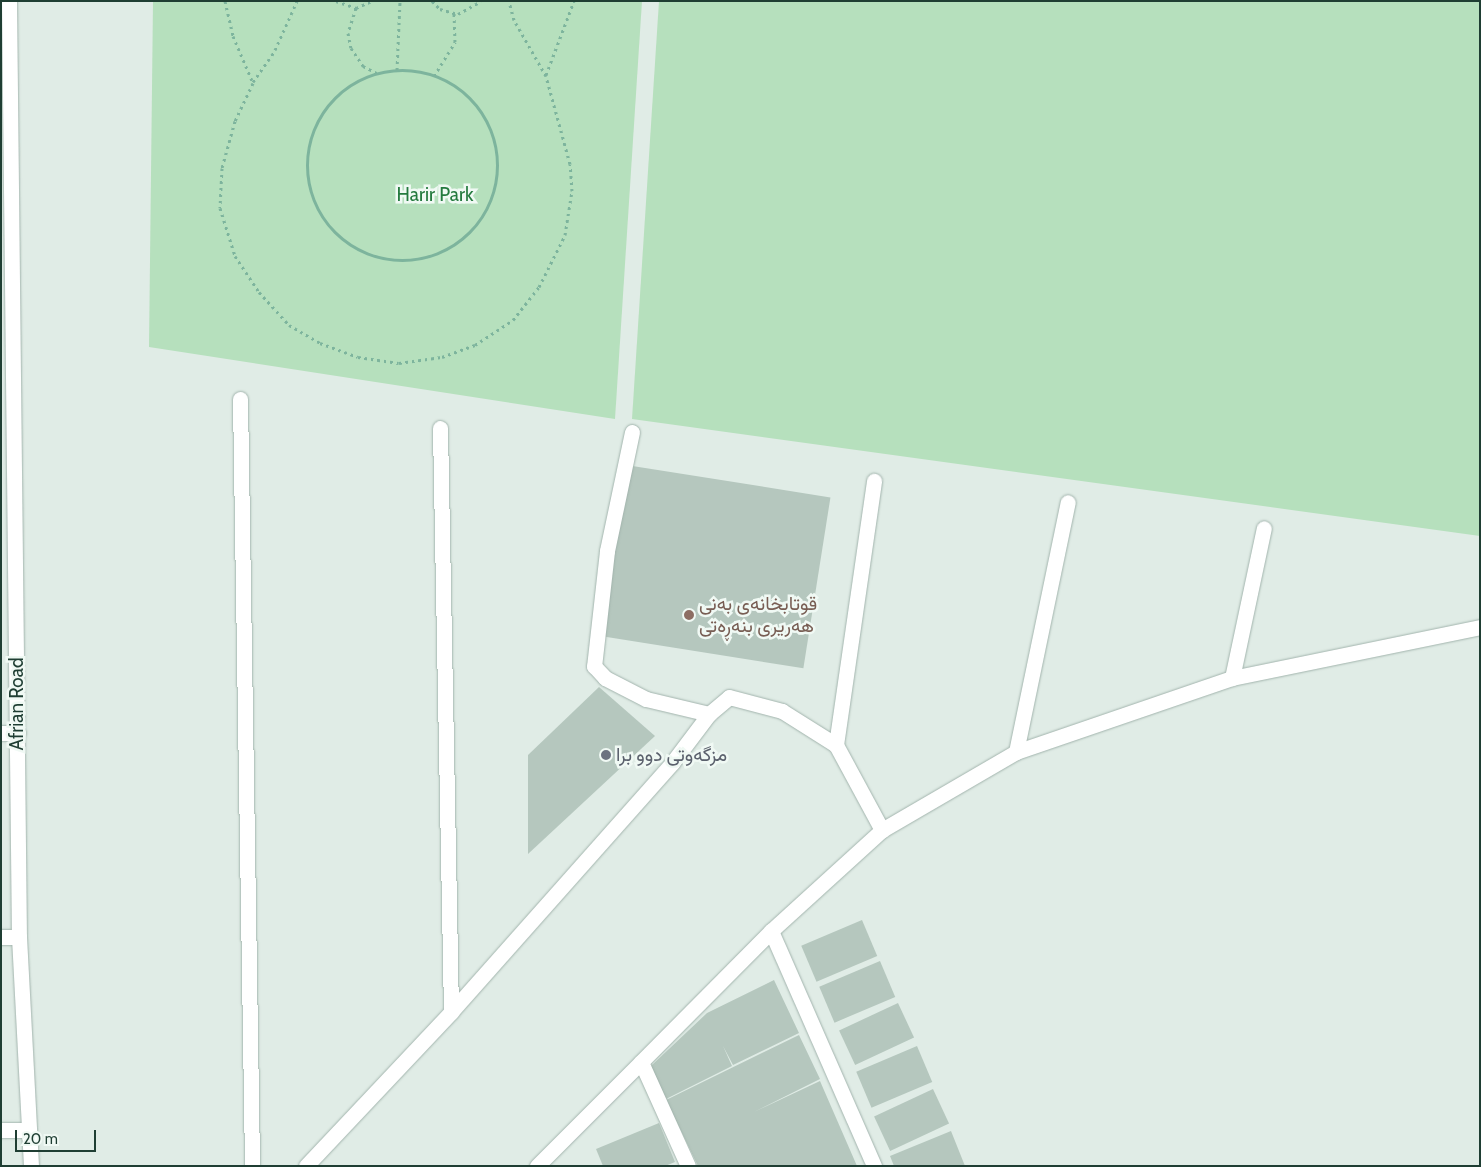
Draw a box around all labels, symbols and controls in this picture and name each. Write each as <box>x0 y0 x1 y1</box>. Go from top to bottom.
park label: Harir Park <box>397 184 473 206</box>
place label: قوتابخانەی بەنی هەریری بنەڕەتی <box>699 593 817 637</box>
marker: قوتابخانەی بەنی هەریری بنەڕەتی <box>683 609 695 621</box>
street label: Afrian Road <box>6 658 28 750</box>
place label: مزگەوتی دوو برا <box>616 744 727 766</box>
marker: مزگەوتی دوو برا <box>600 749 612 761</box>
scale bar <box>18 1120 99 1152</box>
text: 20 m <box>23 1130 58 1148</box>

